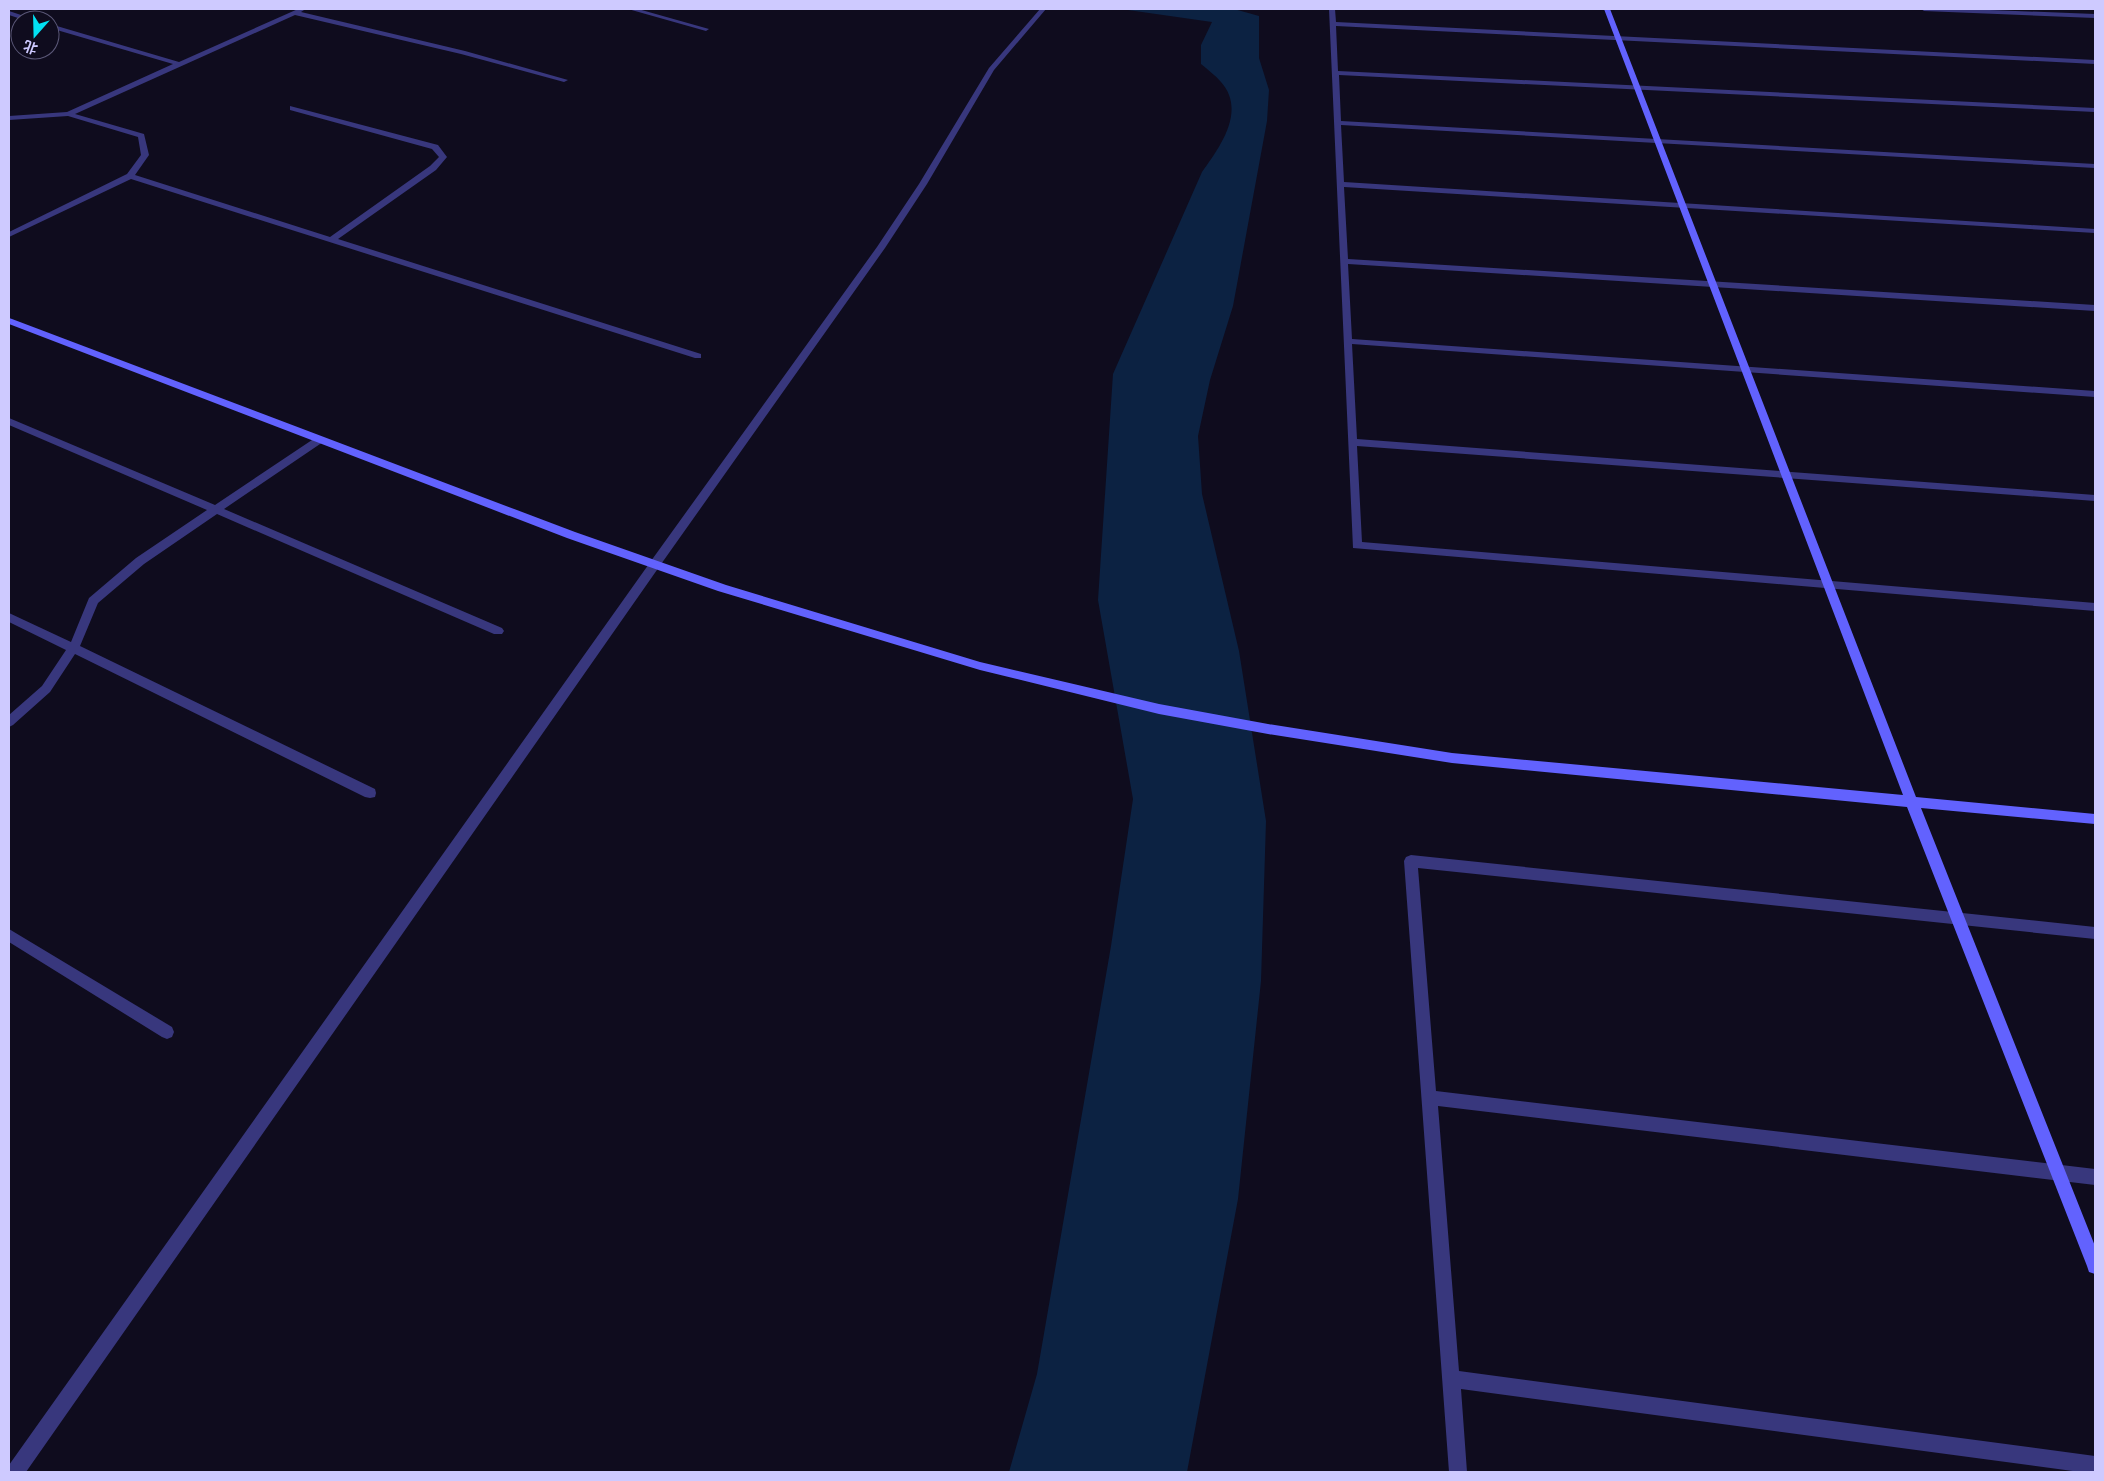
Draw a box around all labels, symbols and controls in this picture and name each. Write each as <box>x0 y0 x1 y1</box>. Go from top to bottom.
north arrow <box>10 10 60 60</box>
text: 北 <box>21 36 40 57</box>

